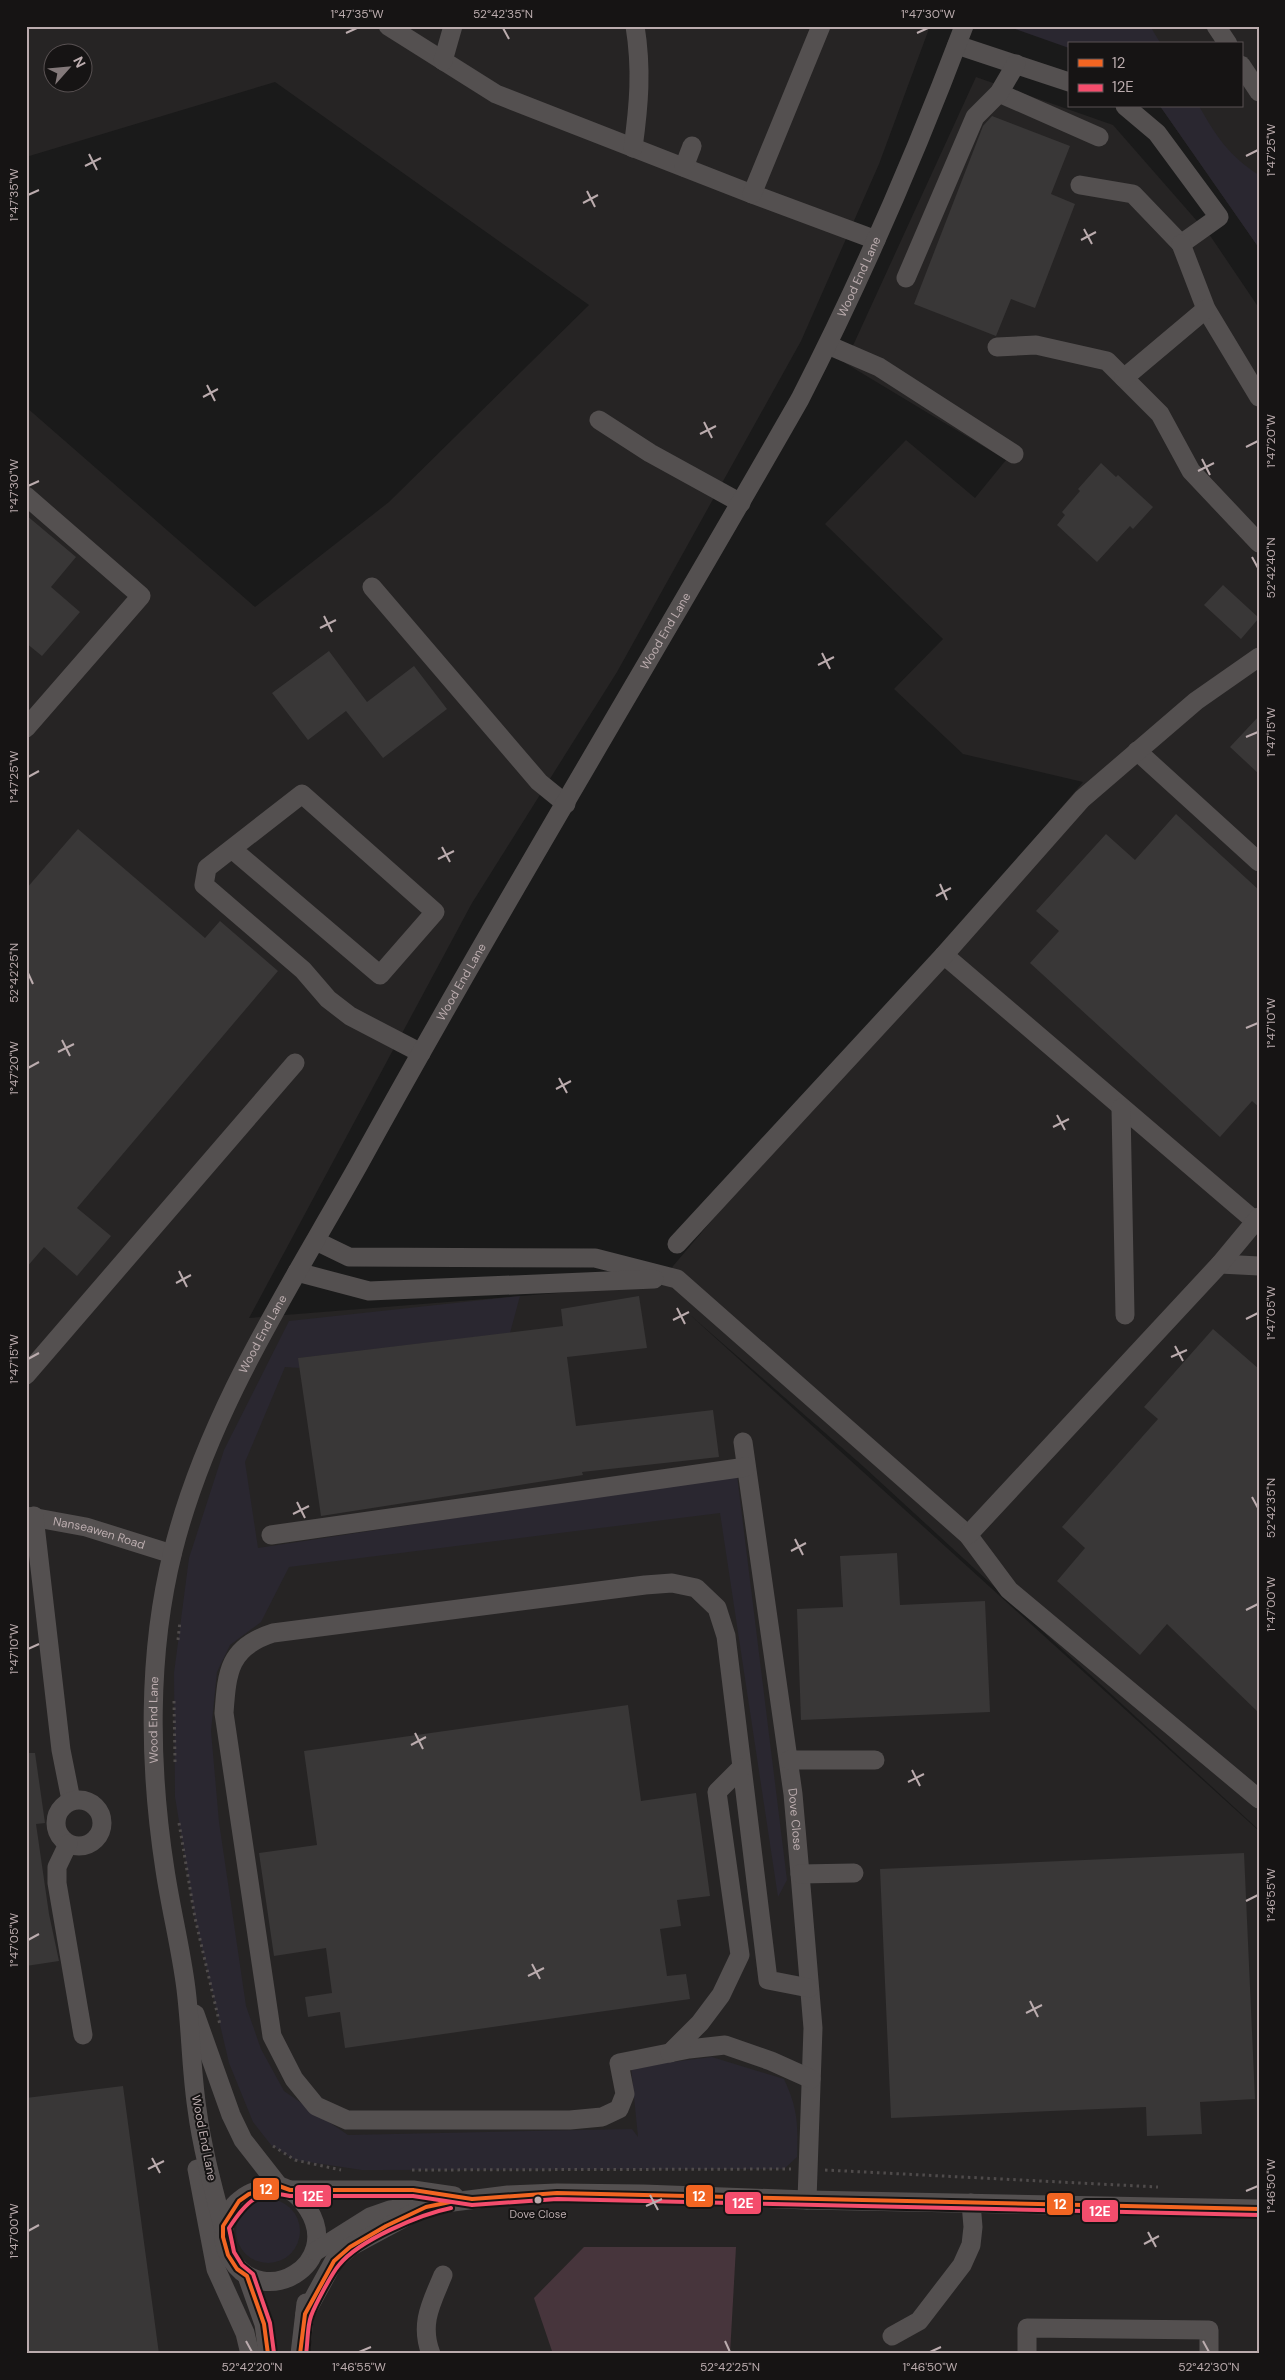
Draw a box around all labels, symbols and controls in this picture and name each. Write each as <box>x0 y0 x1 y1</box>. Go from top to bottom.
text: 1°47'35"W <box>330 6 384 22</box>
text: 52°42'35"N <box>473 6 533 22</box>
text: 1°47'30"W <box>901 6 955 22</box>
north arrow <box>42 42 92 92</box>
legend <box>1068 42 1242 108</box>
text: N <box>69 53 90 71</box>
text: 12 <box>1112 53 1125 73</box>
text: 12E <box>1112 77 1134 97</box>
text: 1°47'25"W <box>1263 123 1279 176</box>
text: 1°47'35"W <box>6 168 22 222</box>
street label: Wood End Lane <box>834 234 885 320</box>
text: 1°47'20"W <box>1263 414 1279 468</box>
text: 1°47'30"W <box>6 459 22 513</box>
text: 52°42'40"N <box>1263 538 1279 598</box>
street label: Wood End Lane <box>637 589 694 673</box>
text: 1°47'15"W <box>1263 707 1279 757</box>
text: 1°47'25"W <box>6 750 22 803</box>
street label: Wood End Lane <box>433 940 490 1024</box>
text: 52°42'25"N <box>6 943 22 1003</box>
text: 1°47'10"W <box>1263 997 1279 1048</box>
text: 1°47'20"W <box>6 1041 22 1095</box>
text: 1°47'05"W <box>1263 1285 1279 1340</box>
street label: Wood End Lane <box>235 1292 291 1376</box>
text: 1°47'15"W <box>6 1334 22 1384</box>
text: 52°42'35"N <box>1263 1478 1279 1538</box>
street label: Nanseawen Road <box>52 1513 147 1553</box>
text: 1°47'00"W <box>1263 1576 1279 1632</box>
text: 1°47'10"W <box>6 1623 22 1674</box>
street label: Wood End Lane <box>145 1676 162 1764</box>
street label: Dove Close <box>784 1787 806 1851</box>
text: 1°46'55"W <box>1263 1868 1279 1922</box>
text: 1°47'05"W <box>6 1912 22 1967</box>
street label: Wood End Lane <box>188 2094 220 2182</box>
text: 1°46'50"W <box>1263 2158 1279 2213</box>
line badge: 12 <box>252 2177 280 2201</box>
text: 12 <box>259 2180 273 2198</box>
line badge: 12E <box>294 2184 332 2208</box>
line badge: 12 <box>685 2184 714 2208</box>
text: 12E <box>302 2187 324 2205</box>
text: 12 <box>692 2187 706 2205</box>
line badge: 12E <box>724 2191 762 2215</box>
line badge: 12 <box>1046 2192 1074 2216</box>
text: 12E <box>732 2194 754 2212</box>
marker: Dove Close <box>533 2195 543 2205</box>
text: 12 <box>1053 2195 1067 2213</box>
line badge: 12E <box>1081 2199 1119 2223</box>
text: 12E <box>1089 2202 1111 2220</box>
text: 1°47'00"W <box>6 2203 22 2259</box>
place label: Dove Close <box>509 2207 567 2221</box>
text: 52°42'20"N <box>221 2359 283 2375</box>
text: 1°46'55"W <box>332 2359 386 2375</box>
text: 52°42'25"N <box>700 2359 760 2375</box>
text: 1°46'50"W <box>903 2359 958 2375</box>
text: 52°42'30"N <box>1178 2359 1240 2375</box>

